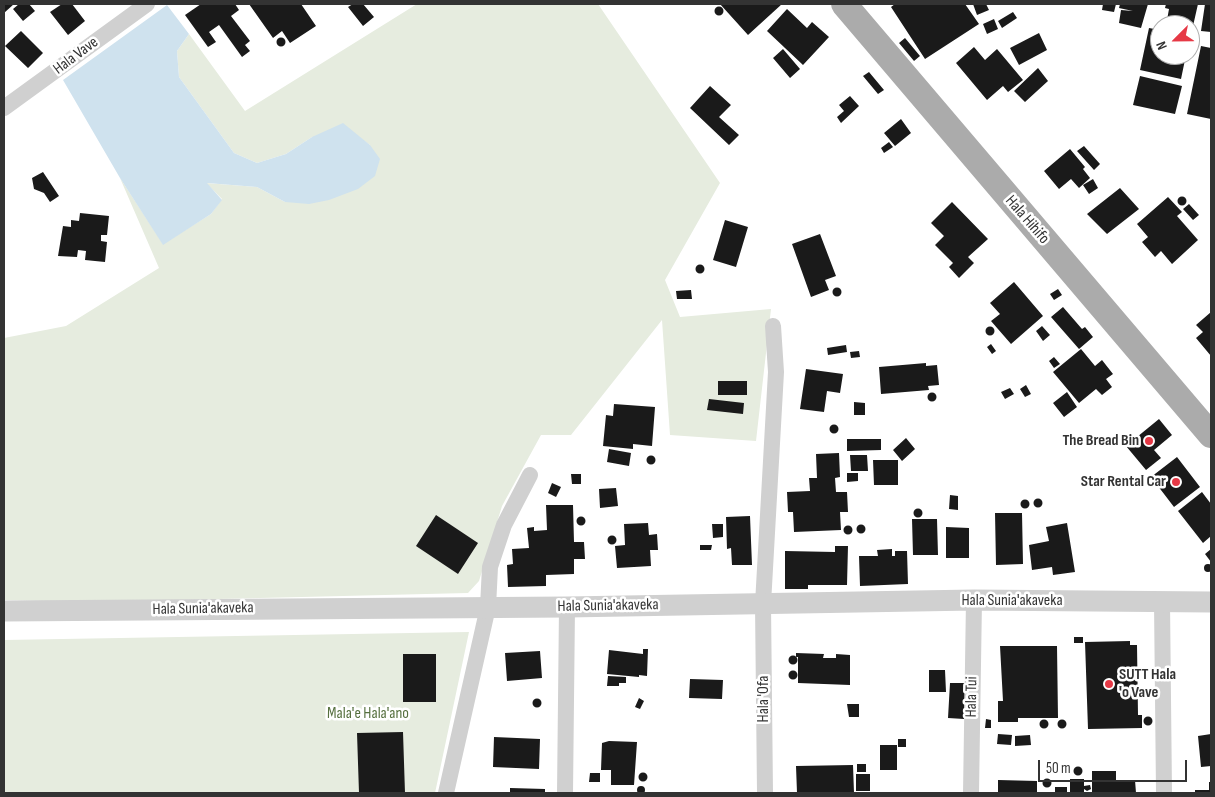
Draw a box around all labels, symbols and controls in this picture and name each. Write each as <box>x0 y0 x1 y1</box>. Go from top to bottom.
north arrow <box>1150 15 1200 65</box>
street label: Hala Vave <box>50 33 102 79</box>
text: N <box>1152 39 1171 52</box>
street label: Hala Hihifo <box>1001 192 1053 248</box>
place label: The Bread Bin <box>1062 431 1139 451</box>
marker: The Bread Bin <box>1143 435 1155 447</box>
place label: Star Rental Car <box>1081 472 1166 492</box>
marker: Star Rental Car <box>1170 476 1182 488</box>
street label: Hala Sunia'akaveka <box>961 591 1063 611</box>
street label: Hala Sunia'akaveka <box>557 596 659 616</box>
street label: Hala Sunia'akaveka <box>152 599 254 619</box>
place label: SUTT Hala 'o Vave <box>1119 665 1176 703</box>
street label: Hala 'Ofa <box>754 676 774 722</box>
street label: Hala Tui <box>962 676 982 718</box>
marker: SUTT Hala 'o Vave <box>1103 678 1115 690</box>
park label: Mala'e Hala'ano <box>327 704 409 724</box>
scale bar <box>1040 750 1189 782</box>
text: 50 m <box>1046 759 1071 778</box>

